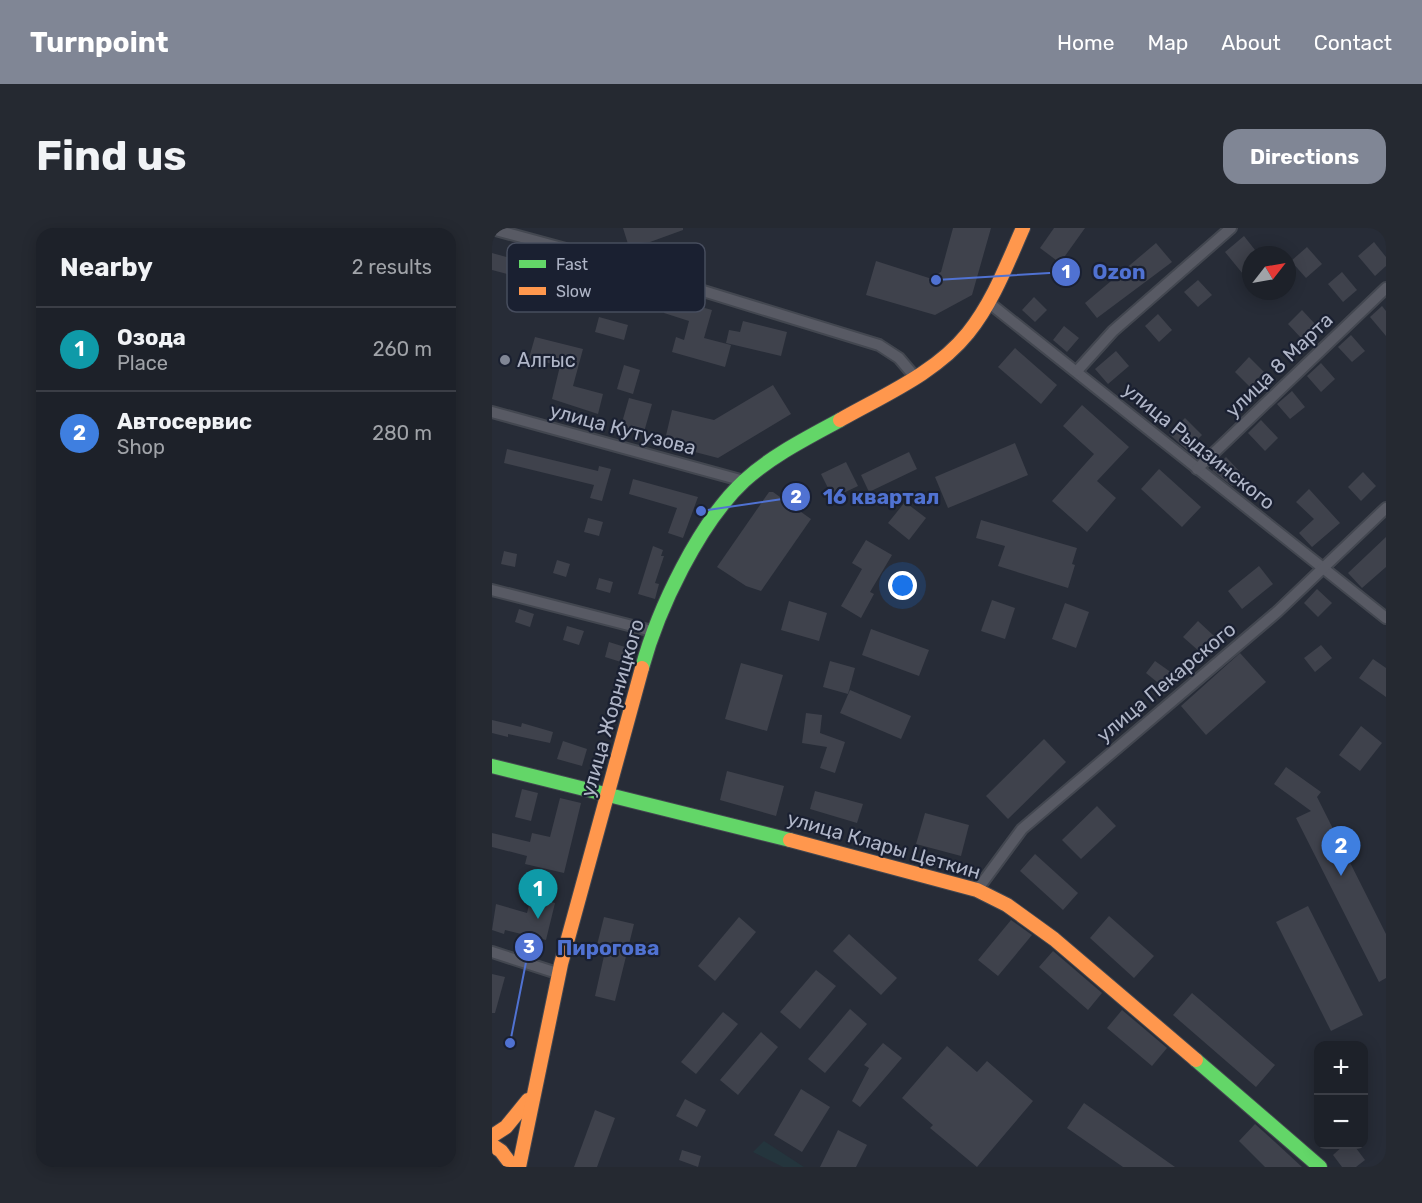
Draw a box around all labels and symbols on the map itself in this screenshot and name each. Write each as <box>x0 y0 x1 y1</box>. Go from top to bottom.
legend <box>507 243 705 312</box>
north arrow <box>1242 246 1296 300</box>
callout: Ozon <box>1051 252 1157 291</box>
text: Fast <box>556 255 588 274</box>
text: Ozon <box>1093 259 1145 284</box>
text: 1 <box>1062 261 1070 283</box>
text: Slow <box>556 282 592 301</box>
street label: улица 8 Марта <box>1220 308 1338 422</box>
place label: Алгыс <box>517 348 576 372</box>
marker: Алгыс <box>498 353 512 367</box>
street label: улица Рыдзинского <box>1118 377 1280 515</box>
street label: улица Кутузова <box>547 398 699 460</box>
callout: 16 квартал <box>781 477 951 516</box>
text: 16 квартал <box>823 484 939 509</box>
text: 2 <box>790 486 802 508</box>
your location <box>888 571 917 600</box>
street label: улица Жорницкого <box>575 616 649 800</box>
street label: улица Пекарского <box>1092 617 1240 747</box>
street label: улица Клары Цеткин <box>785 806 983 884</box>
pin: 2 <box>1322 826 1360 876</box>
pin: 1 <box>518 870 558 919</box>
callout: Пирогова <box>514 928 671 967</box>
text: Пирогова <box>557 935 659 960</box>
text: 3 <box>523 936 535 958</box>

